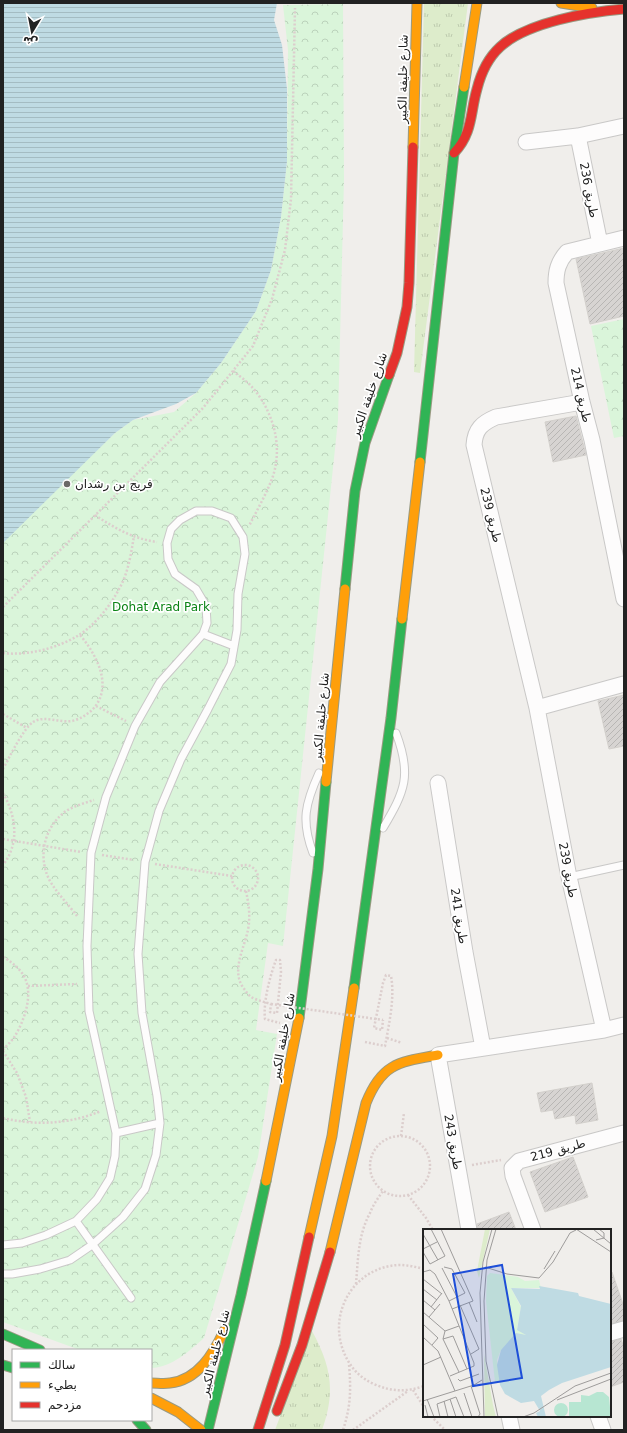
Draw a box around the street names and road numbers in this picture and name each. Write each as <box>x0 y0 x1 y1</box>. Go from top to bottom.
street label: شارع خليفة الكبير <box>395 34 412 125</box>
street label: طريق 236 <box>576 161 601 219</box>
street label: شارع خليفة الكبير <box>348 351 391 441</box>
street label: طريق 214 <box>567 366 594 424</box>
street label: طريق 239 <box>476 486 505 544</box>
street label: شارع خليفة الكبير <box>310 672 333 763</box>
street label: طريق 239 <box>555 841 580 899</box>
street label: طريق 241 <box>447 887 470 945</box>
street label: شارع خليفة الكبير <box>268 992 299 1083</box>
street label: طريق 243 <box>440 1113 465 1171</box>
street label: طريق 219 <box>529 1136 587 1165</box>
street label: شارع خليفة الكبير <box>197 1308 234 1399</box>

